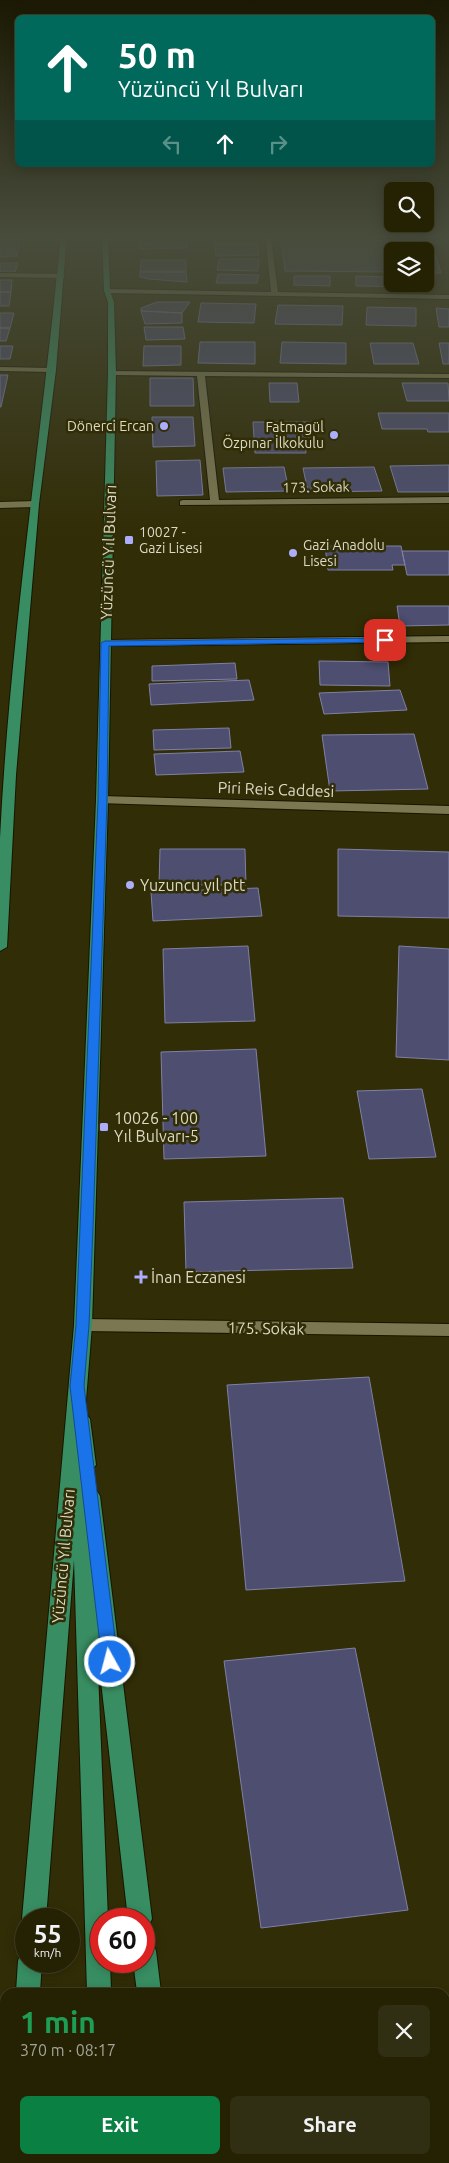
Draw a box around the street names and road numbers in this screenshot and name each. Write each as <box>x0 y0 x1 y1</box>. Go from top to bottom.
street label: 173. Sokak <box>282 478 350 496</box>
street label: Yüzüncü Yıl Bulvarı <box>97 484 119 620</box>
street label: Piri Reis Caddesi <box>217 778 335 800</box>
street label: 175. Sokak <box>227 1318 305 1338</box>
street label: Yüzüncü Yıl Bulvarı <box>48 1488 78 1624</box>

